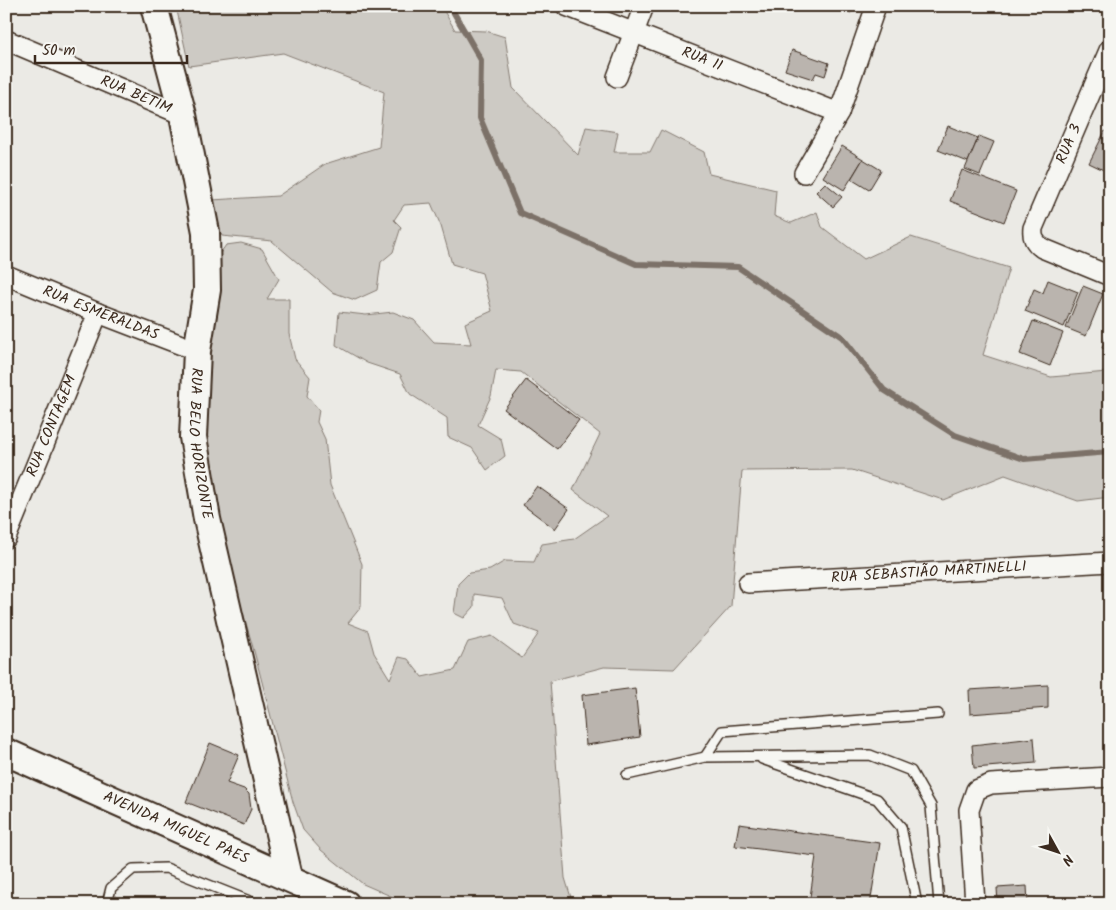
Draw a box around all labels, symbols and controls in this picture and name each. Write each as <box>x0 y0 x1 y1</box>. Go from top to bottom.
scale bar <box>35 32 188 64</box>
text: 50 m <box>42 39 76 63</box>
street label: RUA 11 <box>678 40 726 78</box>
street label: RUA BETIM <box>96 69 176 121</box>
street label: RUA 3 <box>1050 120 1088 168</box>
street label: RUA ESMERALDAS <box>39 279 162 347</box>
street label: RUA BELO HORIZONTE <box>181 367 219 522</box>
street label: RUA CONTAGEM <box>20 371 83 481</box>
street label: RUA SEBASTIÃO MARTINELLI <box>830 555 1027 590</box>
street label: AVENIDA MIGUEL PAES <box>99 785 252 871</box>
north arrow <box>1034 828 1084 878</box>
text: N <box>1056 849 1078 870</box>

